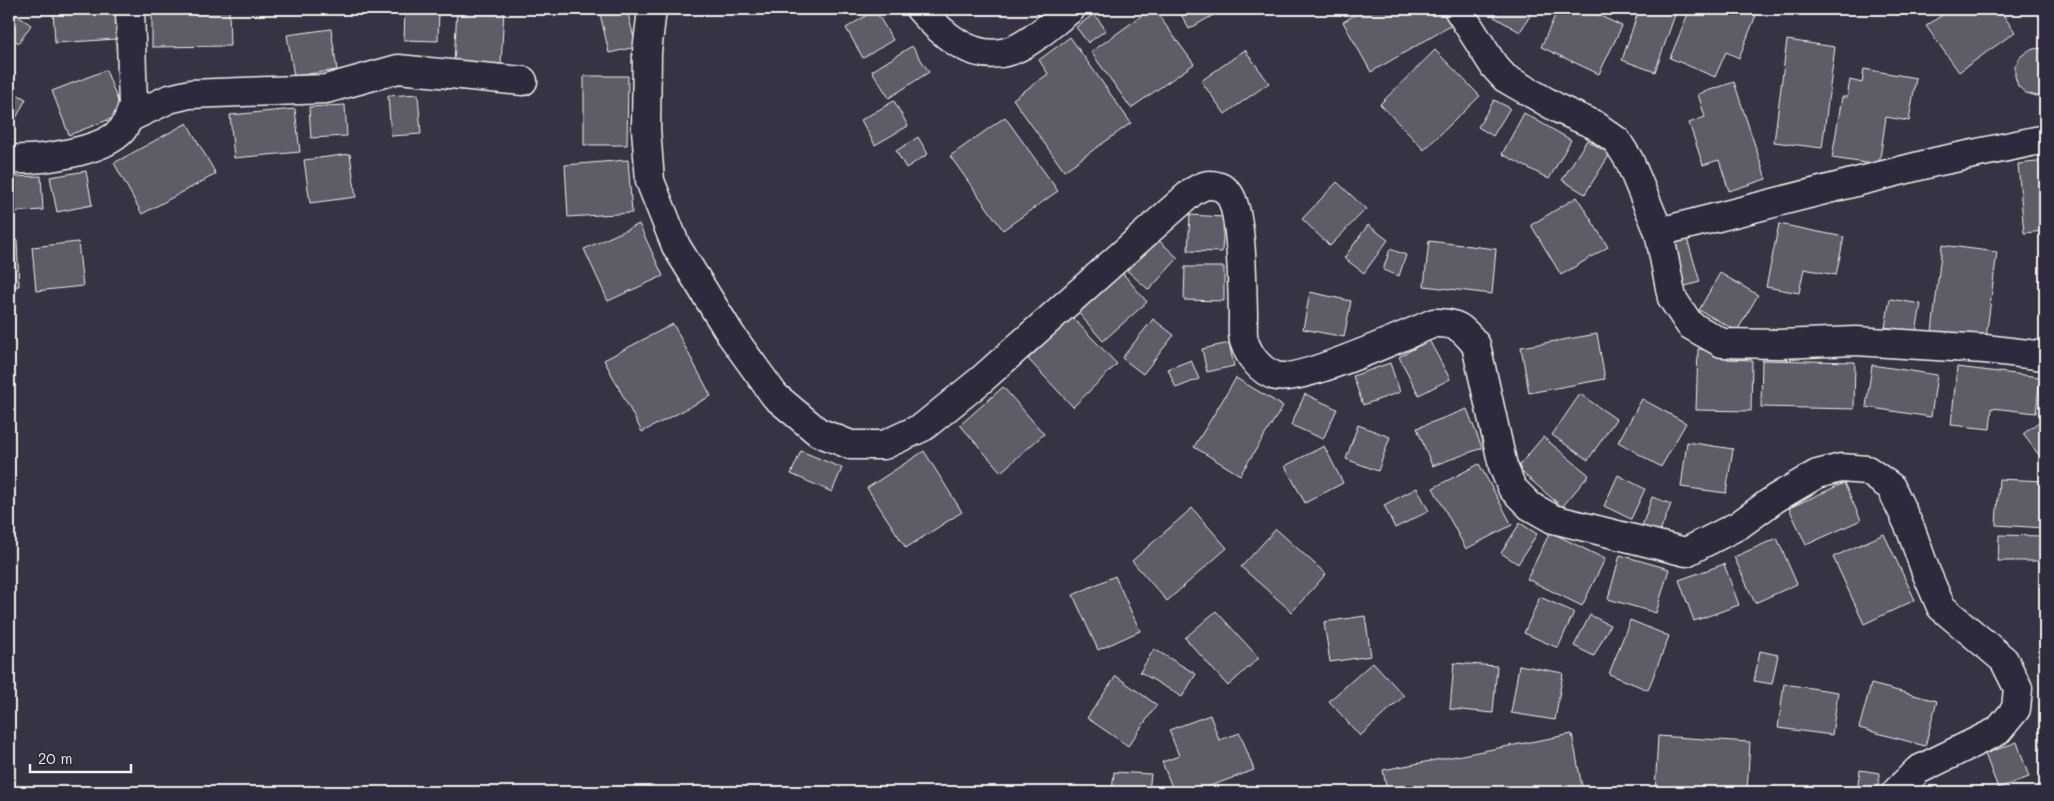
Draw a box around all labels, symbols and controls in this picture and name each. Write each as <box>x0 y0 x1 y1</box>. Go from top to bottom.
scale bar <box>30 741 131 773</box>
text: 20 m <box>38 748 72 768</box>

